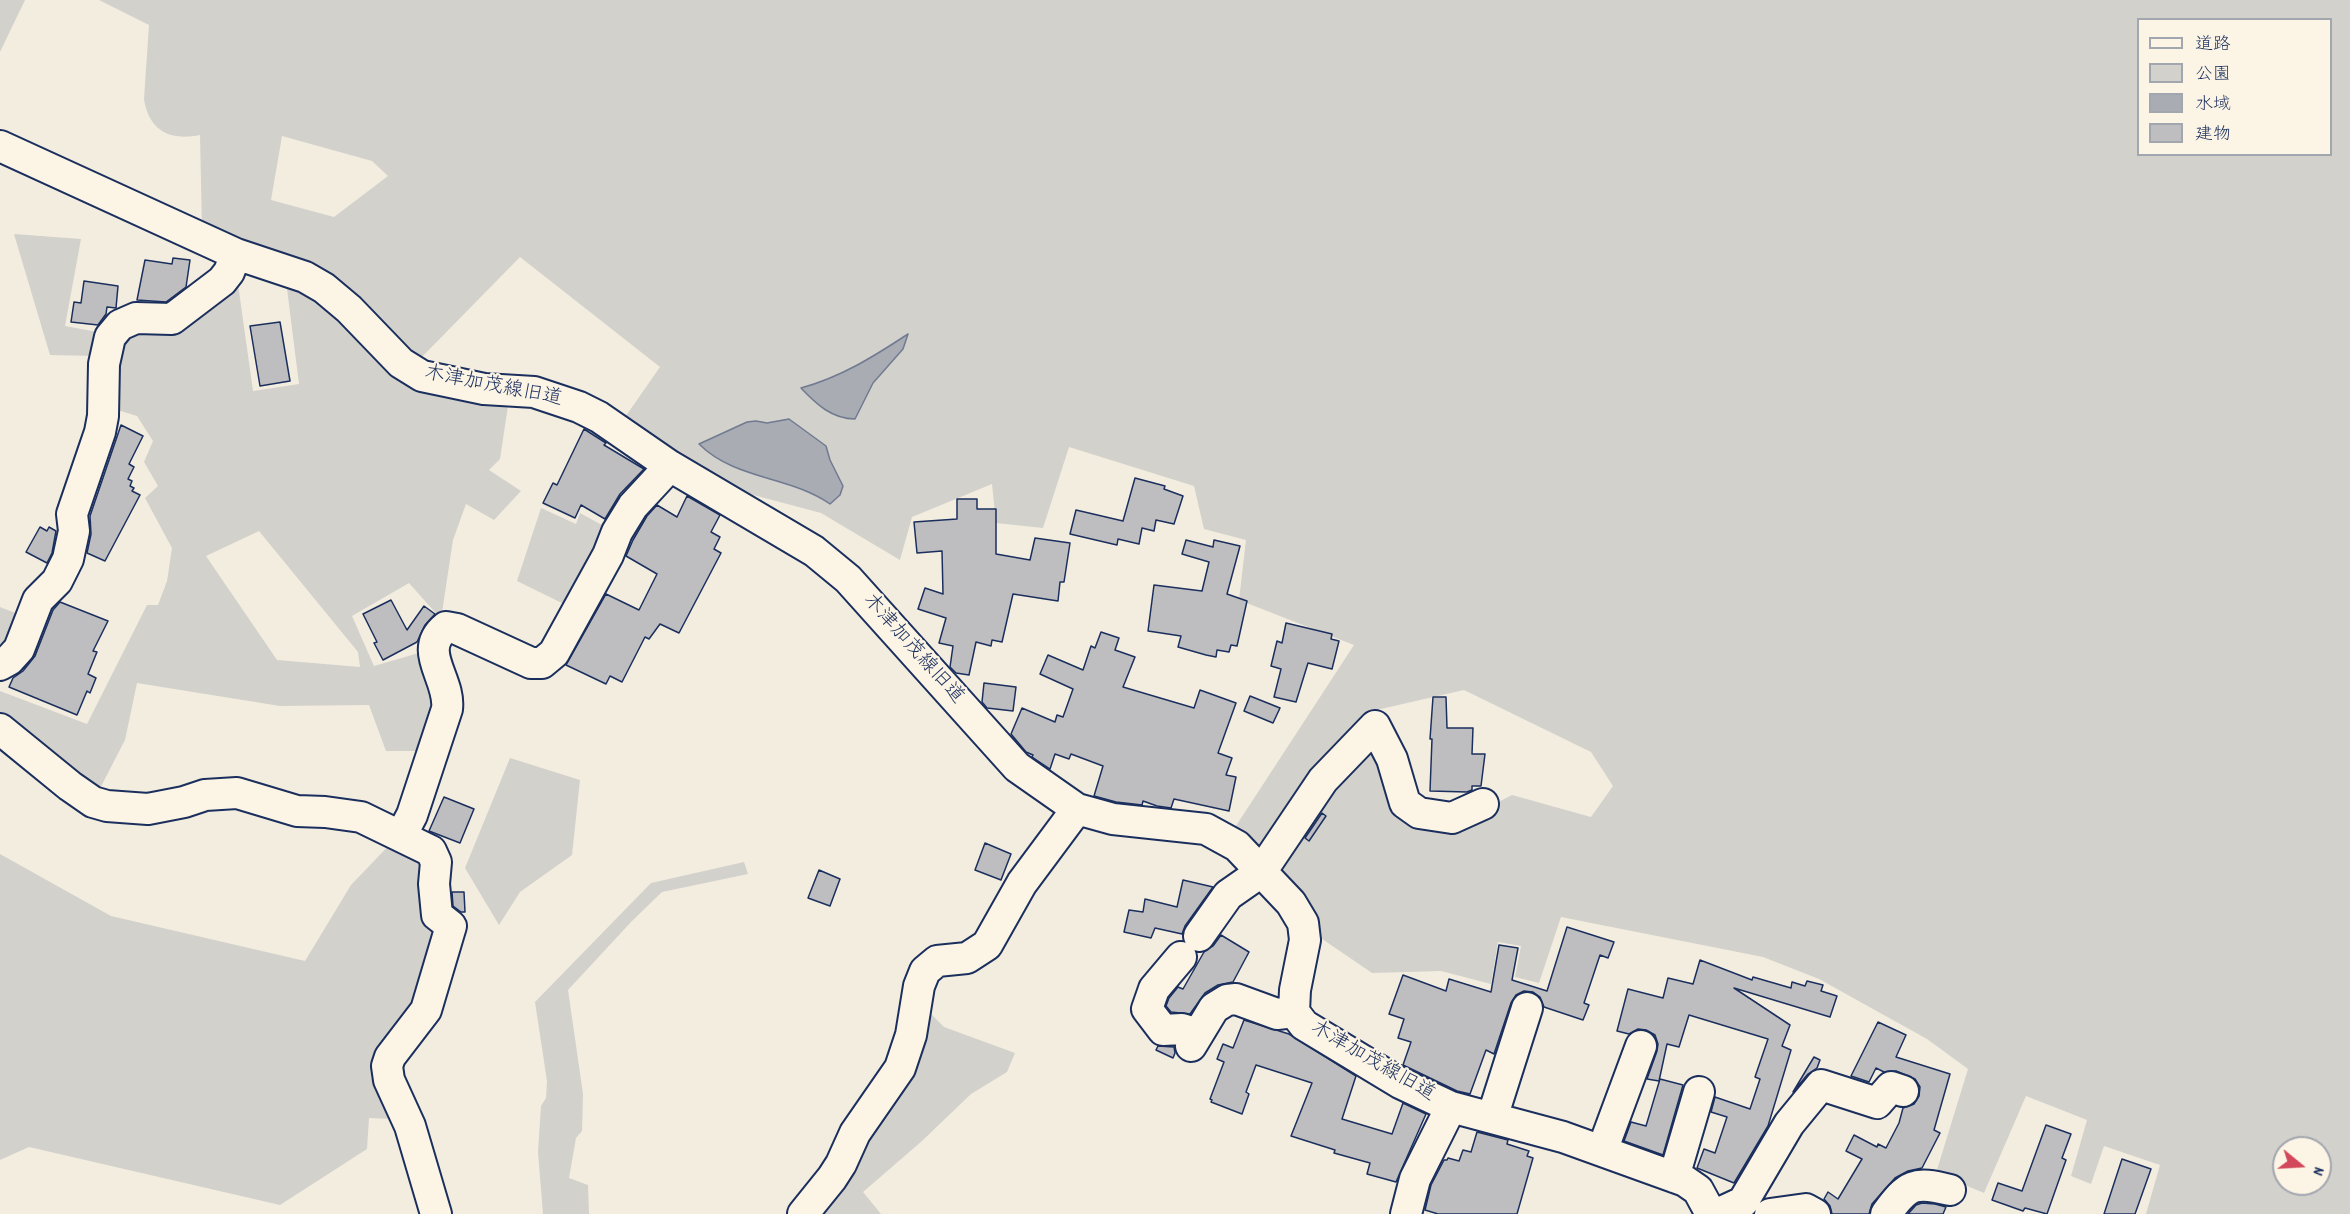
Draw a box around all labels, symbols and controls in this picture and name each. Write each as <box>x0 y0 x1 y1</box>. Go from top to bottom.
legend <box>2137 18 2332 156</box>
text: 道路 <box>2195 33 2231 58</box>
text: 公園 <box>2195 63 2231 88</box>
text: 水域 <box>2195 93 2231 118</box>
text: 建物 <box>2195 123 2231 148</box>
street label: 木津加茂線旧道 <box>422 363 564 413</box>
street label: 木津加茂線旧道 <box>856 590 968 710</box>
street label: 木津加茂線旧道 <box>1305 1018 1439 1108</box>
north arrow <box>2272 1136 2332 1196</box>
text: N <box>2306 1164 2330 1178</box>

